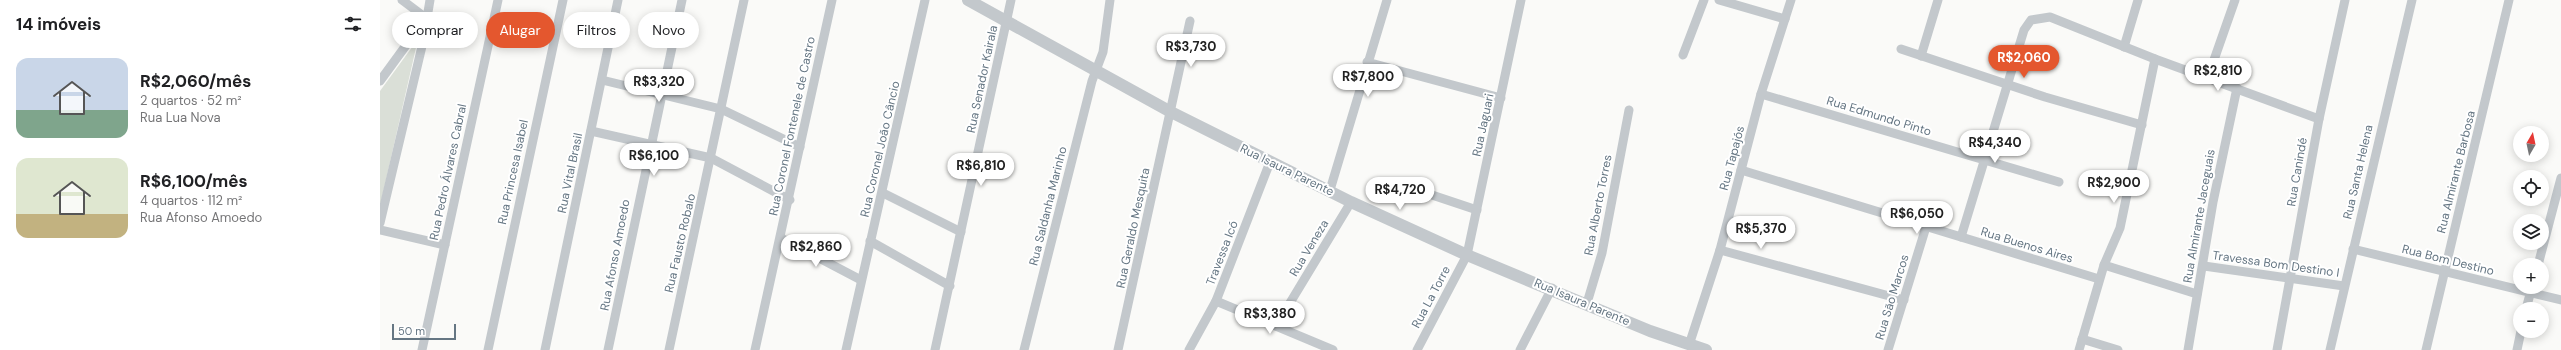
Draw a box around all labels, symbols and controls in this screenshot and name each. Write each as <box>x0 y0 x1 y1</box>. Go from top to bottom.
chip: Comprar <box>392 12 478 48</box>
chip: Alugar <box>486 12 555 48</box>
chip: Filtros <box>563 12 630 48</box>
chip: Novo <box>638 12 699 48</box>
text: 14 imóveis <box>16 13 101 35</box>
icon: filters <box>342 13 364 35</box>
street label: Rua Senador Kairala <box>963 24 1001 134</box>
pin: R$3,730 <box>1154 34 1228 68</box>
street label: Rua Coronel Fontenele de Castro <box>765 35 819 217</box>
text: R$3,730 <box>1166 38 1216 55</box>
pin: R$2,060 <box>1987 45 2061 79</box>
text: R$2,060 <box>1997 49 2051 66</box>
pin: R$2,810 <box>2181 58 2255 92</box>
text: R$2,810 <box>2194 62 2242 79</box>
pin: R$7,800 <box>1331 64 1405 98</box>
text: R$7,800 <box>1342 68 1394 85</box>
pin: R$3,320 <box>622 69 696 103</box>
text: R$2,060/mês <box>140 70 251 92</box>
text: R$3,320 <box>633 73 685 90</box>
icon: home <box>48 74 96 122</box>
street label: Rua Coronel João Câncio <box>857 79 903 219</box>
text: 2 quartos · 52 m² <box>140 92 242 109</box>
street label: Rua Jaguari <box>1469 92 1497 158</box>
street label: Rua Edmundo Pinto <box>1825 92 1933 140</box>
street label: Rua Pedro Álvares Cabral <box>426 102 470 242</box>
text: Rua Lua Nova <box>140 109 221 126</box>
street label: Rua Almirante Barbosa <box>2433 109 2479 235</box>
street label: Rua Princesa Isabel <box>494 118 532 226</box>
street label: Rua Santa Helena <box>2339 123 2377 221</box>
street label: Rua Tapajós <box>1716 124 1748 192</box>
north arrow <box>2513 126 2549 162</box>
map controls <box>2513 126 2549 338</box>
pin: R$4,340 <box>1958 130 2032 164</box>
street label: Rua Vital Brasil <box>554 131 586 215</box>
text: R$4,340 <box>1968 134 2022 151</box>
street label: Rua Canindé <box>2283 136 2311 208</box>
street label: Rua Isaura Parente <box>1237 140 1337 200</box>
pin: R$6,100 <box>617 143 691 177</box>
street label: Rua Saldanha Marinho <box>1025 145 1071 267</box>
text: R$6,100 <box>629 147 679 164</box>
street label: Rua Almirante Jaceguais <box>2179 148 2219 284</box>
pin: R$6,810 <box>944 153 1018 187</box>
street label: Rua Alberto Torres <box>1580 153 1616 257</box>
text: R$6,810 <box>956 157 1006 174</box>
street label: Rua Geraldo Mesquita <box>1112 166 1154 290</box>
text: R$6,100/mês <box>140 170 248 192</box>
pin: R$2,900 <box>2077 170 2151 204</box>
button: locate <box>2513 170 2549 206</box>
icon: home <box>48 174 96 222</box>
text: R$2,900 <box>2087 174 2141 191</box>
pin: R$4,720 <box>1363 177 1437 211</box>
text: R$4,720 <box>1374 181 1426 198</box>
text: 4 quartos · 112 m² <box>140 192 242 209</box>
street label: Rua Fausto Robalo <box>661 192 699 294</box>
street label: Rua Afonso Amoedo <box>596 198 634 312</box>
pin: R$6,050 <box>1880 201 1954 235</box>
text: R$6,050 <box>1890 205 1944 222</box>
text: Rua Afonso Amoedo <box>140 209 262 226</box>
button: layers <box>2513 214 2549 250</box>
pin: R$5,370 <box>1724 216 1798 250</box>
street label: Rua Veneza <box>1286 217 1332 279</box>
street label: Travessa Icó <box>1202 218 1242 288</box>
text: R$5,370 <box>1735 220 1787 237</box>
street label: Rua Buenos Aires <box>1979 223 2075 267</box>
pin: R$2,860 <box>779 234 853 268</box>
text: R$2,860 <box>790 238 842 255</box>
street label: Rua Bom Destino <box>2400 241 2496 279</box>
street label: Travessa Bom Destino I <box>2211 247 2341 281</box>
street label: Rua São Marcos <box>1871 252 1913 342</box>
button: + <box>2513 258 2549 294</box>
street label: Rua La Torre <box>1408 263 1454 331</box>
street label: Rua Isaura Parente <box>1532 275 1633 329</box>
pin: R$3,380 <box>1233 301 1307 335</box>
button: − <box>2513 302 2549 338</box>
text: R$3,380 <box>1244 305 1296 322</box>
scale bar <box>392 322 456 341</box>
text: 50 m <box>398 324 425 338</box>

